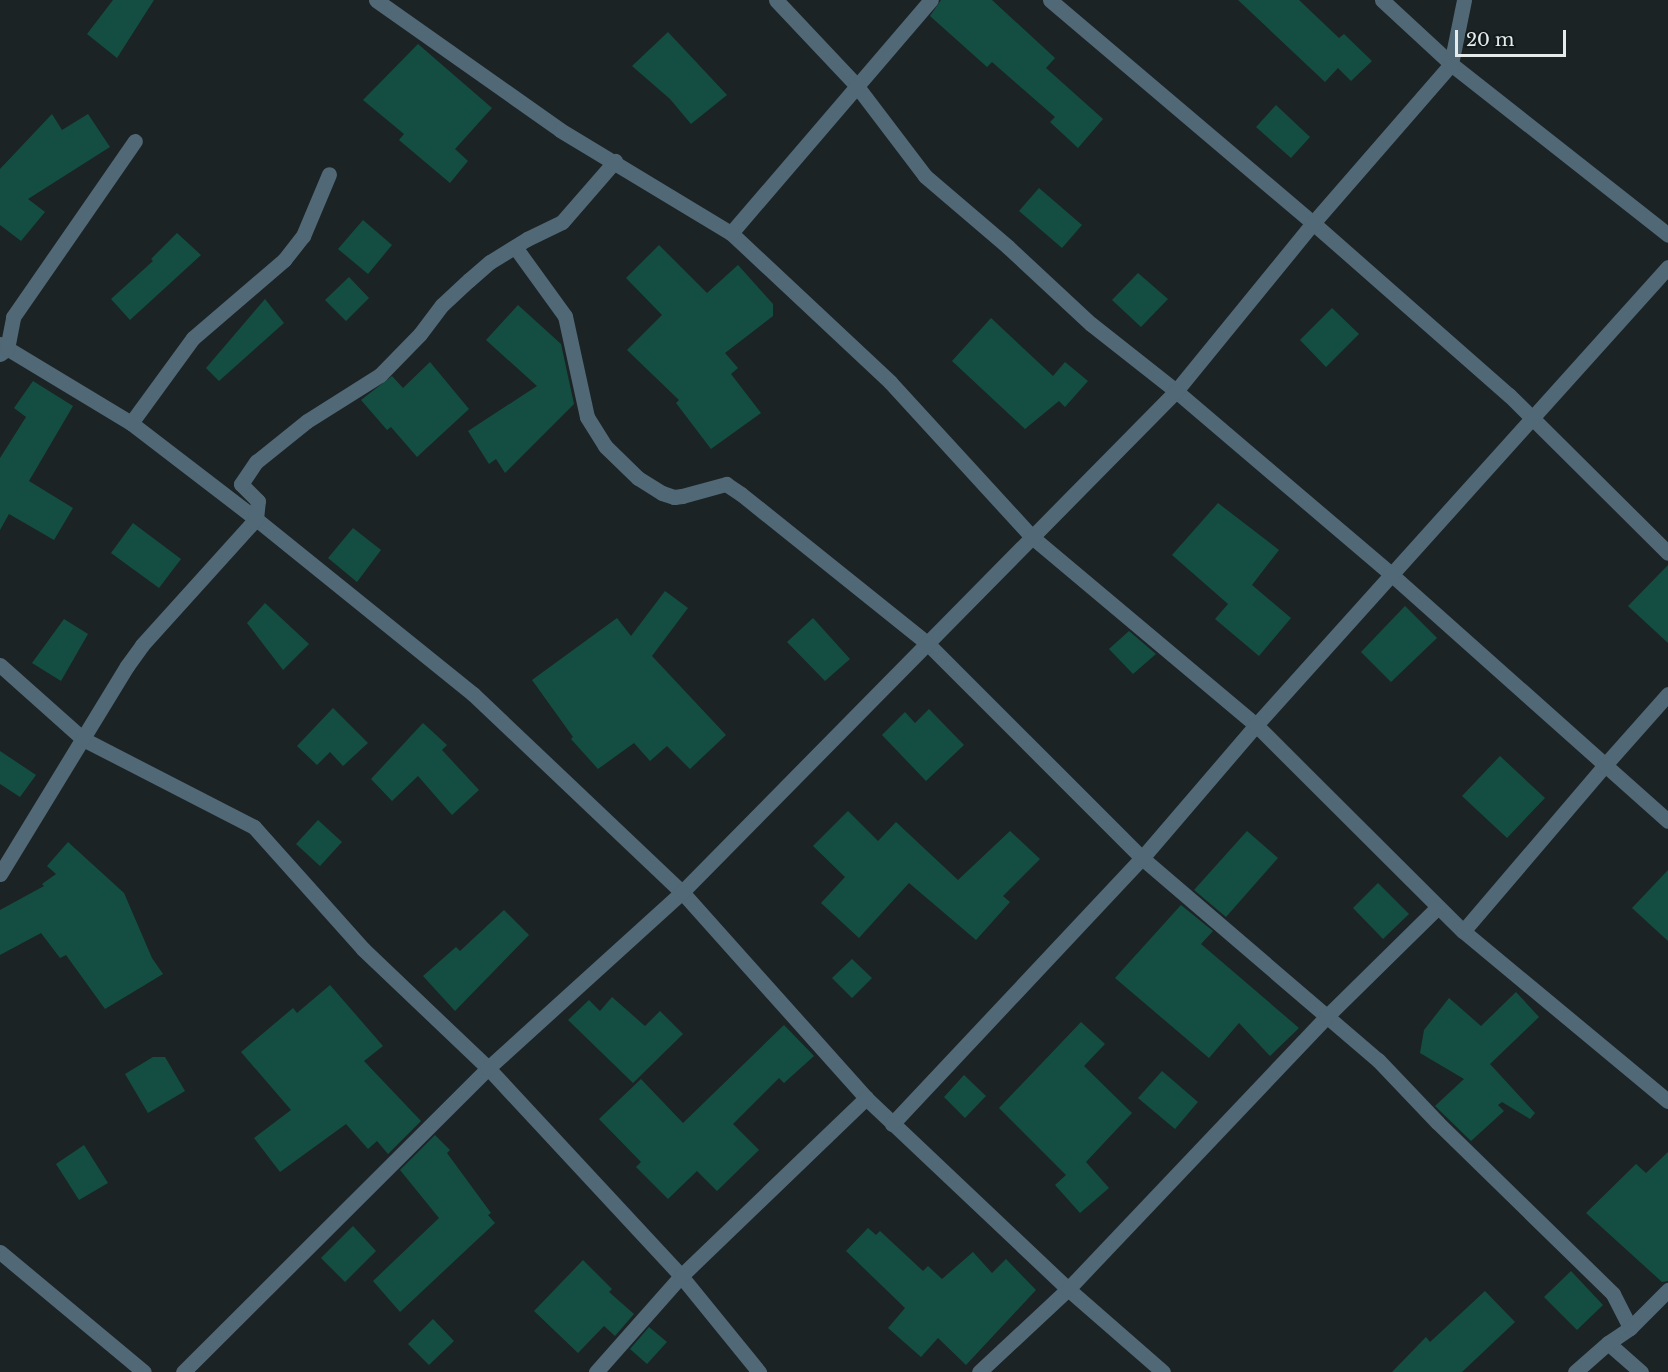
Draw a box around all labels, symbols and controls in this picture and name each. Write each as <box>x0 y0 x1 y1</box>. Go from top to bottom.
scale bar <box>1458 18 1569 56</box>
text: 20 m <box>1466 29 1514 51</box>

